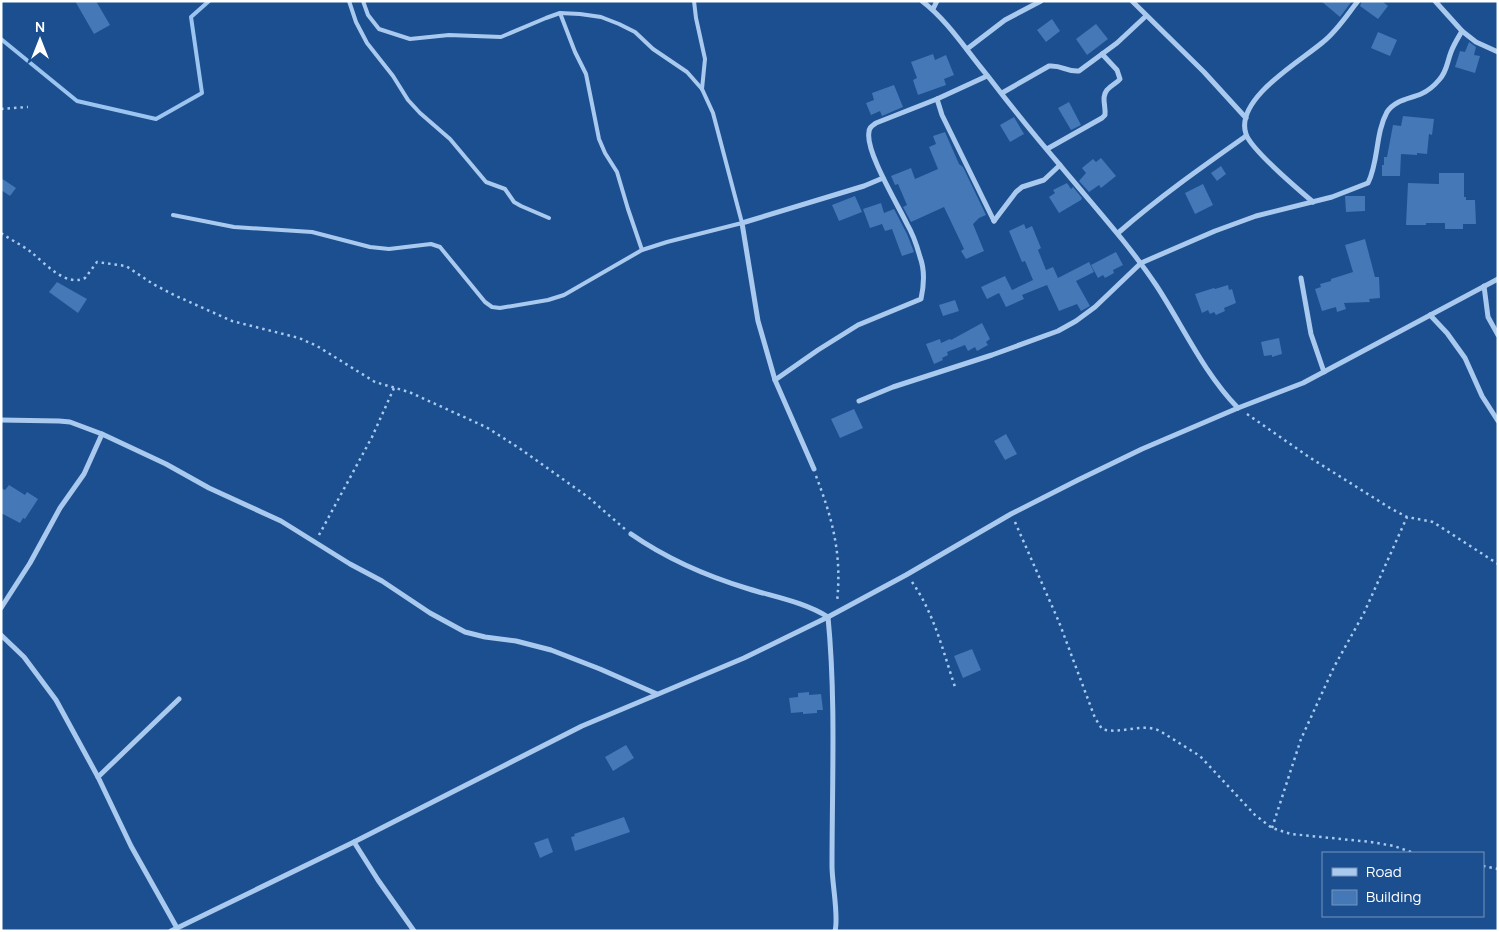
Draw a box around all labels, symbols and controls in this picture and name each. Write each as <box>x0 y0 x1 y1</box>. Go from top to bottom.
north arrow <box>15 15 65 65</box>
text: N <box>35 17 45 36</box>
legend <box>1322 852 1484 917</box>
text: Road <box>1366 861 1402 882</box>
text: Building <box>1366 886 1421 907</box>

